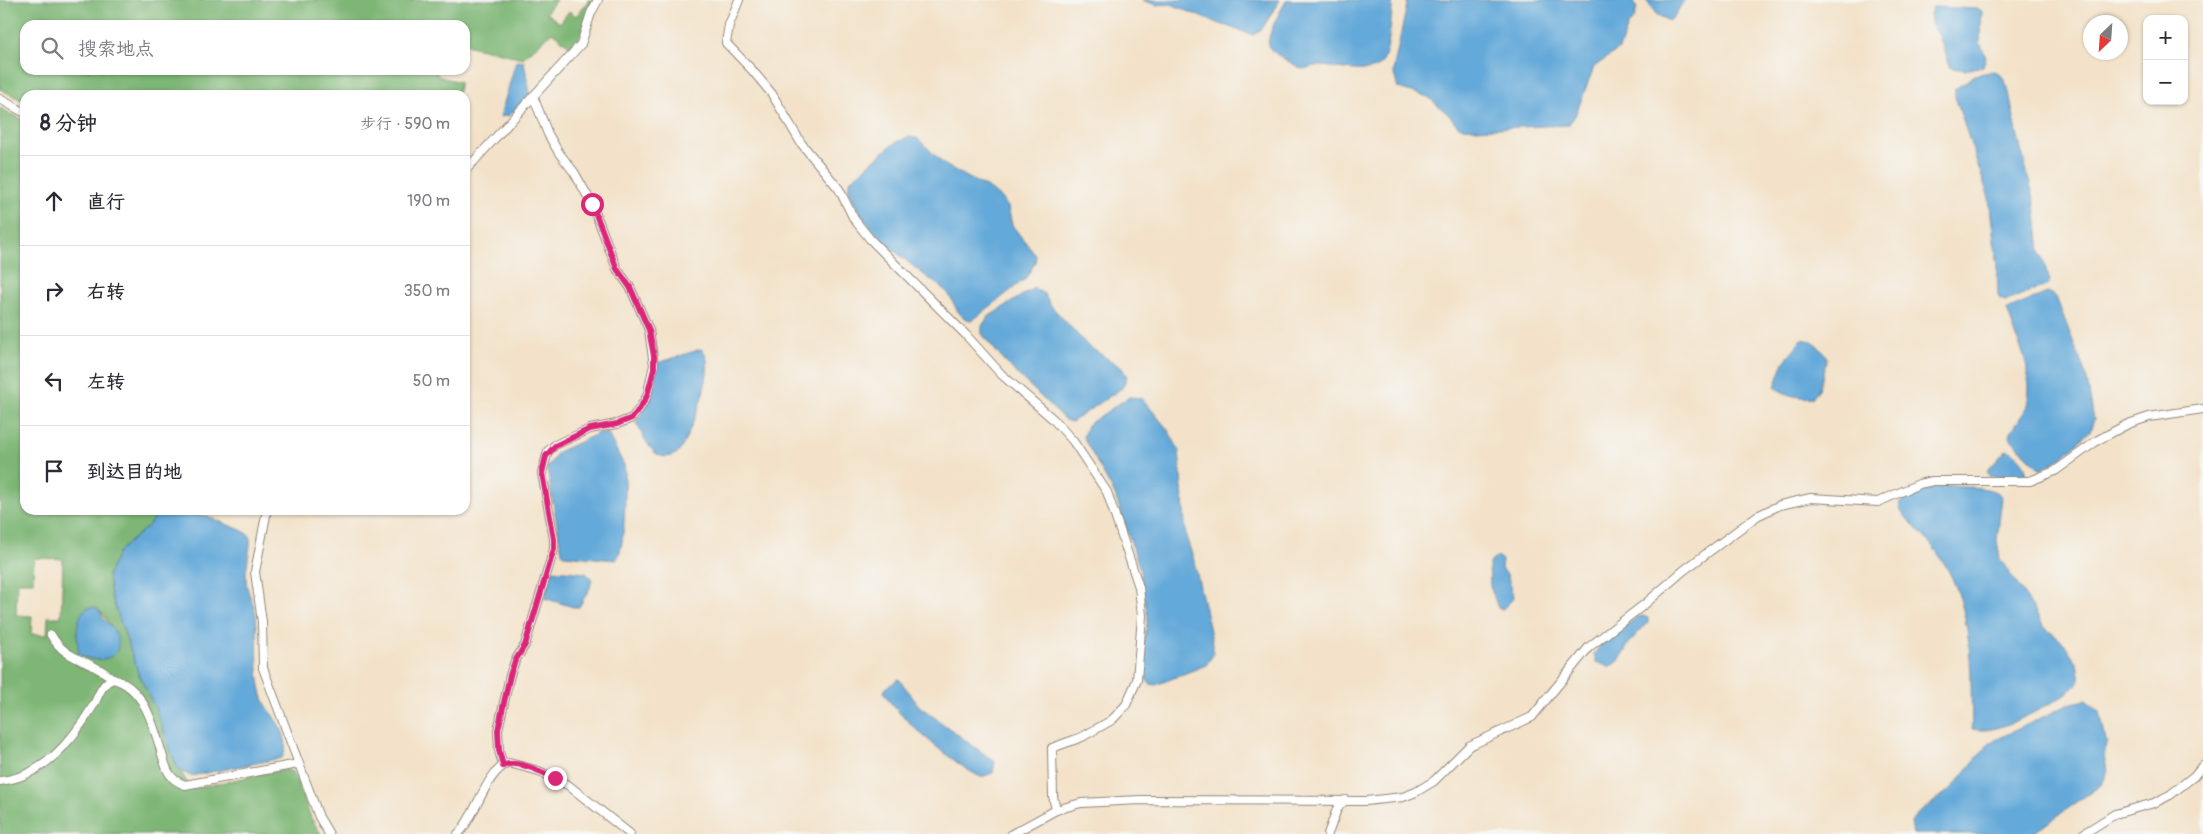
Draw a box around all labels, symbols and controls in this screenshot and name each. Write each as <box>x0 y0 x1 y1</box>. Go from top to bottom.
north arrow <box>2083 15 2128 60</box>
map controls <box>2143 15 2188 105</box>
button: + <box>2143 15 2188 60</box>
search box <box>20 20 470 75</box>
icon: search <box>38 34 66 62</box>
text: 搜索地点 <box>78 37 154 61</box>
button: − <box>2143 60 2188 105</box>
text: 8 分钟 <box>40 110 97 137</box>
text: 步行 · 590 m <box>360 114 450 134</box>
icon: ahead <box>40 187 68 215</box>
text: 直行 <box>87 190 125 214</box>
text: 190 m <box>407 191 450 211</box>
route start <box>581 193 604 216</box>
icon: right <box>40 277 68 305</box>
text: 右转 <box>87 280 125 304</box>
text: 350 m <box>404 281 450 301</box>
icon: left <box>40 367 68 395</box>
text: 左转 <box>87 370 125 394</box>
text: 50 m <box>413 371 450 391</box>
icon: arrive <box>40 457 68 485</box>
text: 到达目的地 <box>87 460 182 484</box>
route end <box>544 767 567 790</box>

